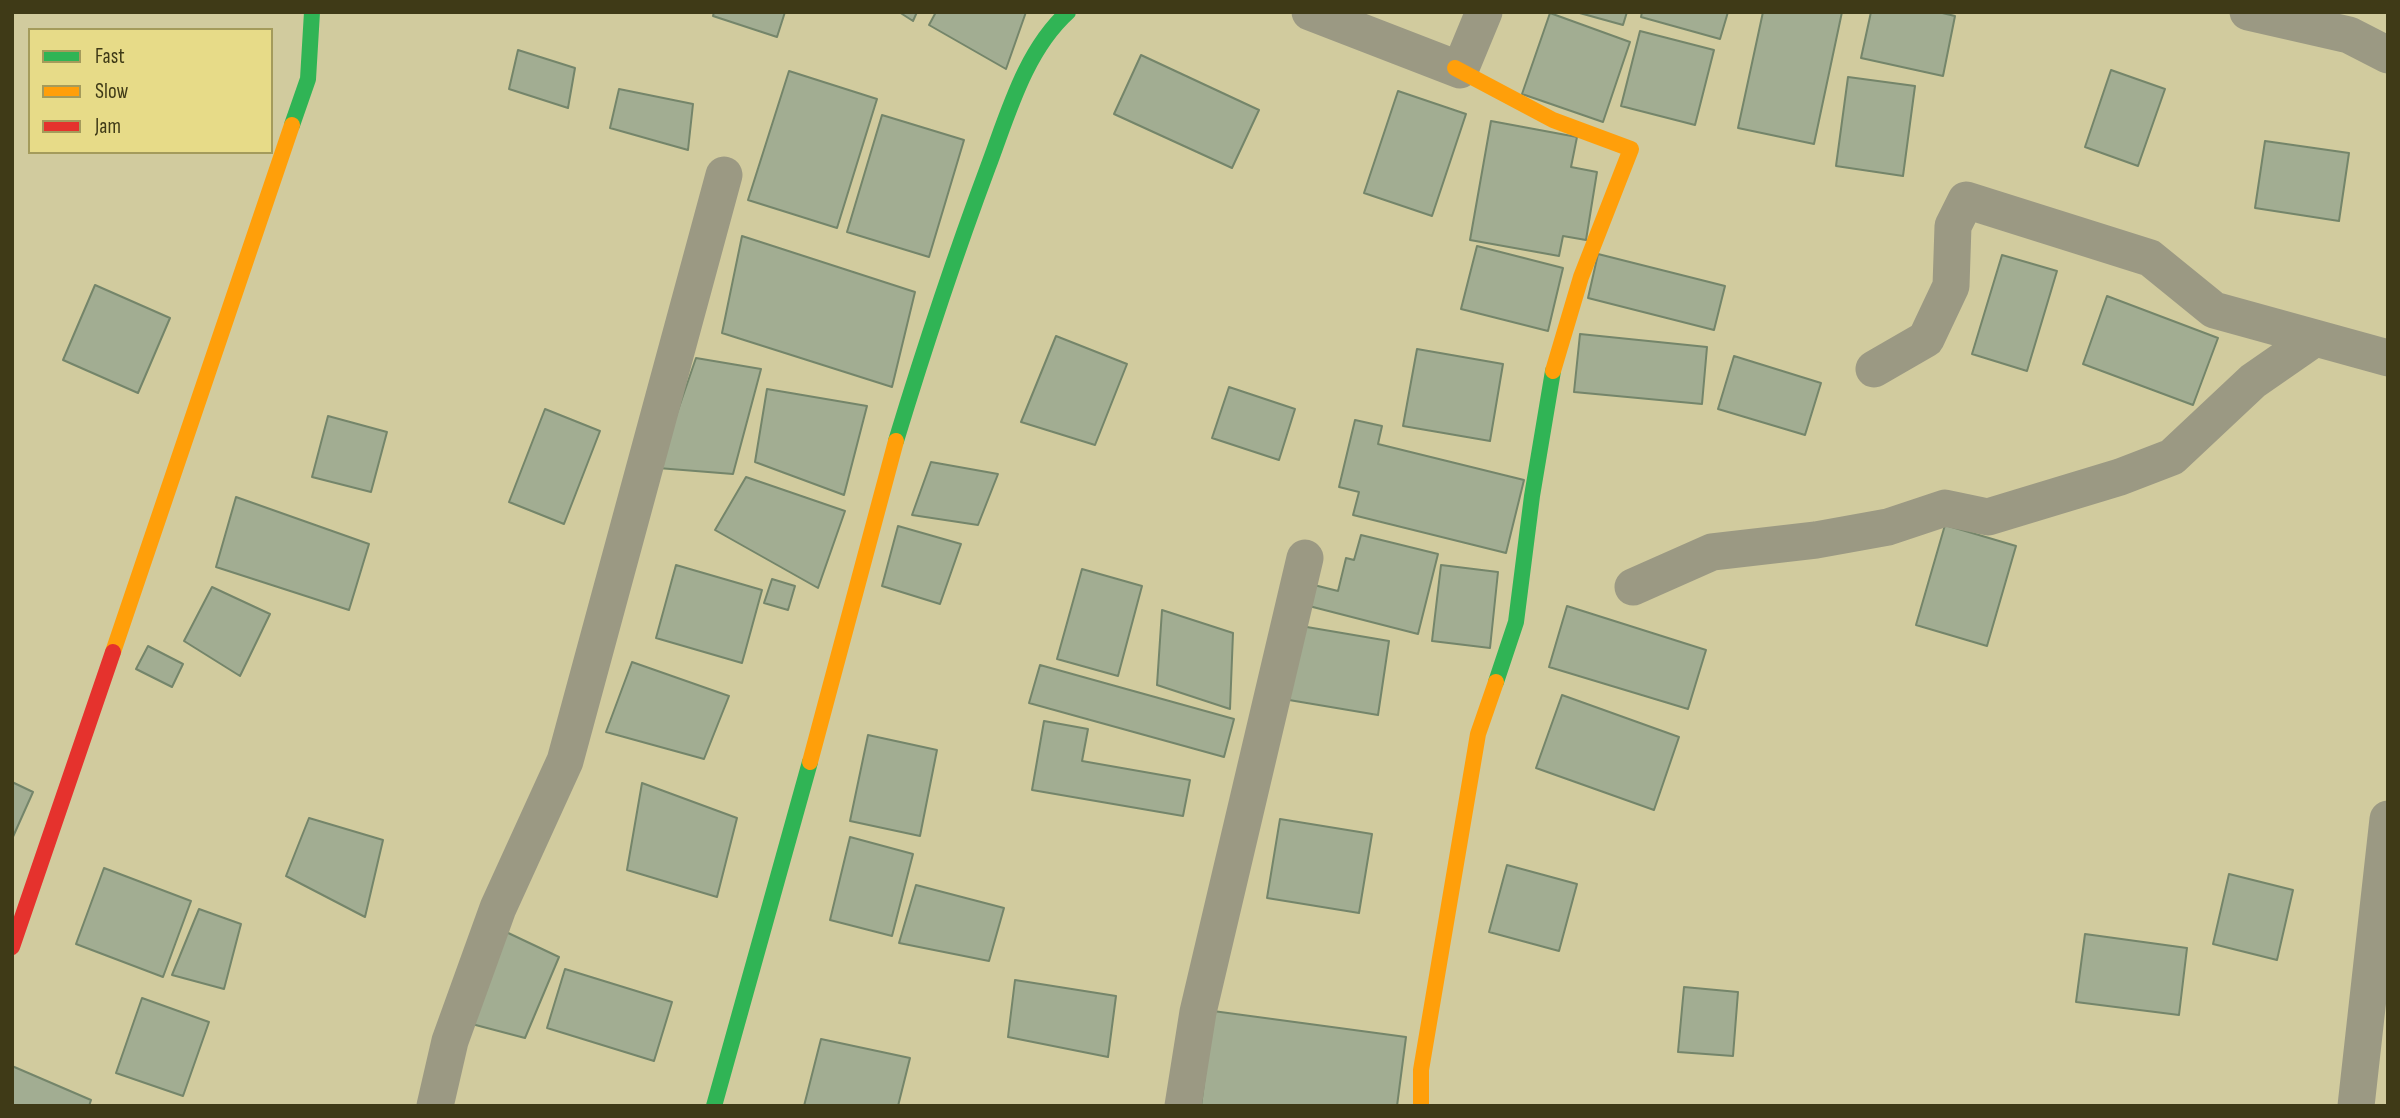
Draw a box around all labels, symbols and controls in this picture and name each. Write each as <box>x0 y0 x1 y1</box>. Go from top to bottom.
legend <box>28 28 273 154</box>
text: Fast <box>95 44 125 69</box>
text: Slow <box>95 79 128 104</box>
text: Jam <box>95 114 121 139</box>

